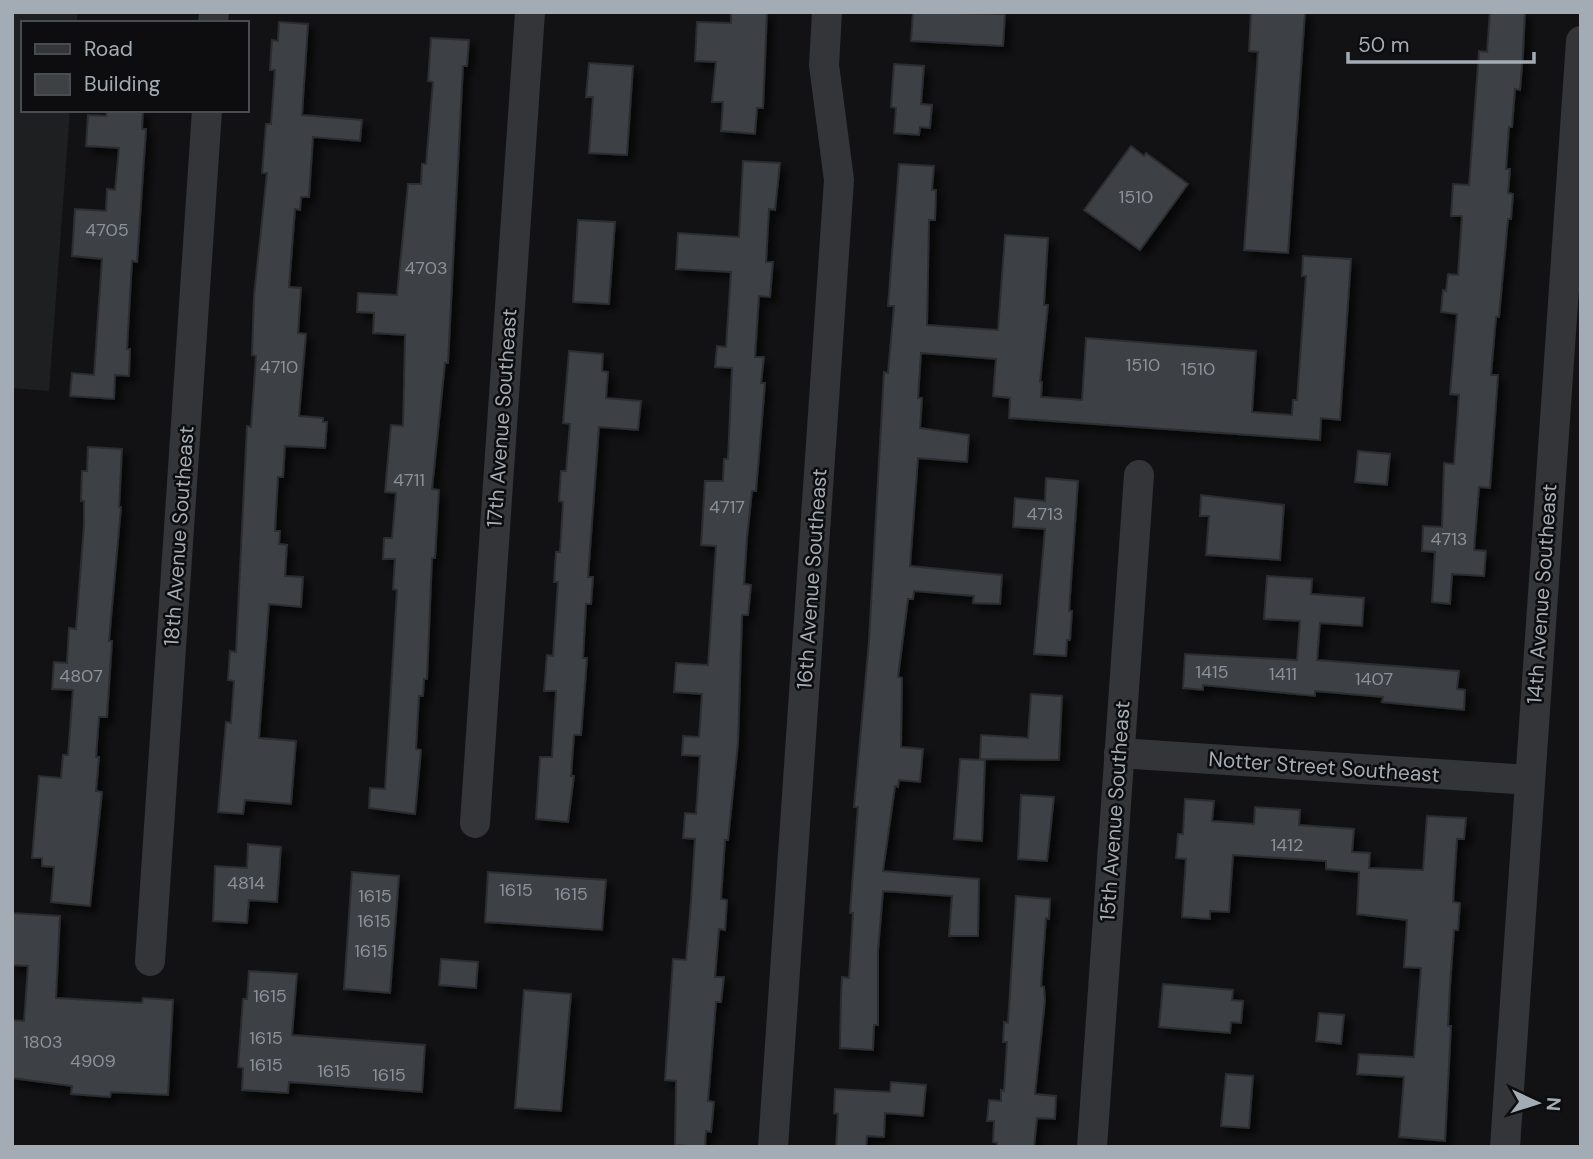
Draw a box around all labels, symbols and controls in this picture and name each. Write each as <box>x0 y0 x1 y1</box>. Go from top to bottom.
legend <box>21 21 248 112</box>
scale bar <box>1348 21 1534 65</box>
text: 50 m <box>1358 31 1409 59</box>
text: Road <box>84 35 133 63</box>
text: Building <box>84 70 161 98</box>
house number: 1510 <box>1119 185 1153 209</box>
house number: 4705 <box>85 218 129 242</box>
house number: 4703 <box>404 256 448 280</box>
street label: 17th Avenue Southeast <box>480 308 524 528</box>
house number: 1510 <box>1126 353 1160 377</box>
house number: 4710 <box>260 355 298 379</box>
house number: 1510 <box>1181 357 1215 381</box>
street label: 18th Avenue Southeast <box>157 425 201 647</box>
house number: 4711 <box>393 468 425 492</box>
street label: 16th Avenue Southeast <box>790 468 834 690</box>
street label: 14th Avenue Southeast <box>1520 483 1564 705</box>
house number: 4717 <box>709 495 745 519</box>
house number: 4713 <box>1027 502 1063 526</box>
house number: 4713 <box>1431 527 1467 551</box>
house number: 1415 <box>1195 660 1229 684</box>
house number: 1411 <box>1269 662 1297 686</box>
house number: 4807 <box>59 664 103 688</box>
house number: 1407 <box>1355 667 1393 691</box>
street label: 15th Avenue Southeast <box>1093 700 1137 922</box>
street label: Notter Street Southeast <box>1207 745 1441 789</box>
house number: 1412 <box>1271 833 1303 857</box>
house number: 4814 <box>227 871 265 895</box>
house number: 1615 <box>499 878 533 902</box>
house number: 1615 <box>554 882 588 906</box>
house number: 1615 <box>358 884 392 908</box>
house number: 1615 <box>357 909 391 933</box>
house number: 1615 <box>354 939 388 963</box>
house number: 1615 <box>253 984 287 1008</box>
house number: 1615 <box>249 1026 283 1050</box>
house number: 1803 <box>23 1030 63 1054</box>
house number: 4909 <box>70 1049 116 1073</box>
house number: 1615 <box>249 1053 283 1077</box>
house number: 1615 <box>317 1059 351 1083</box>
house number: 1615 <box>372 1063 406 1087</box>
north arrow <box>1502 1068 1572 1138</box>
text: N <box>1541 1096 1566 1112</box>

